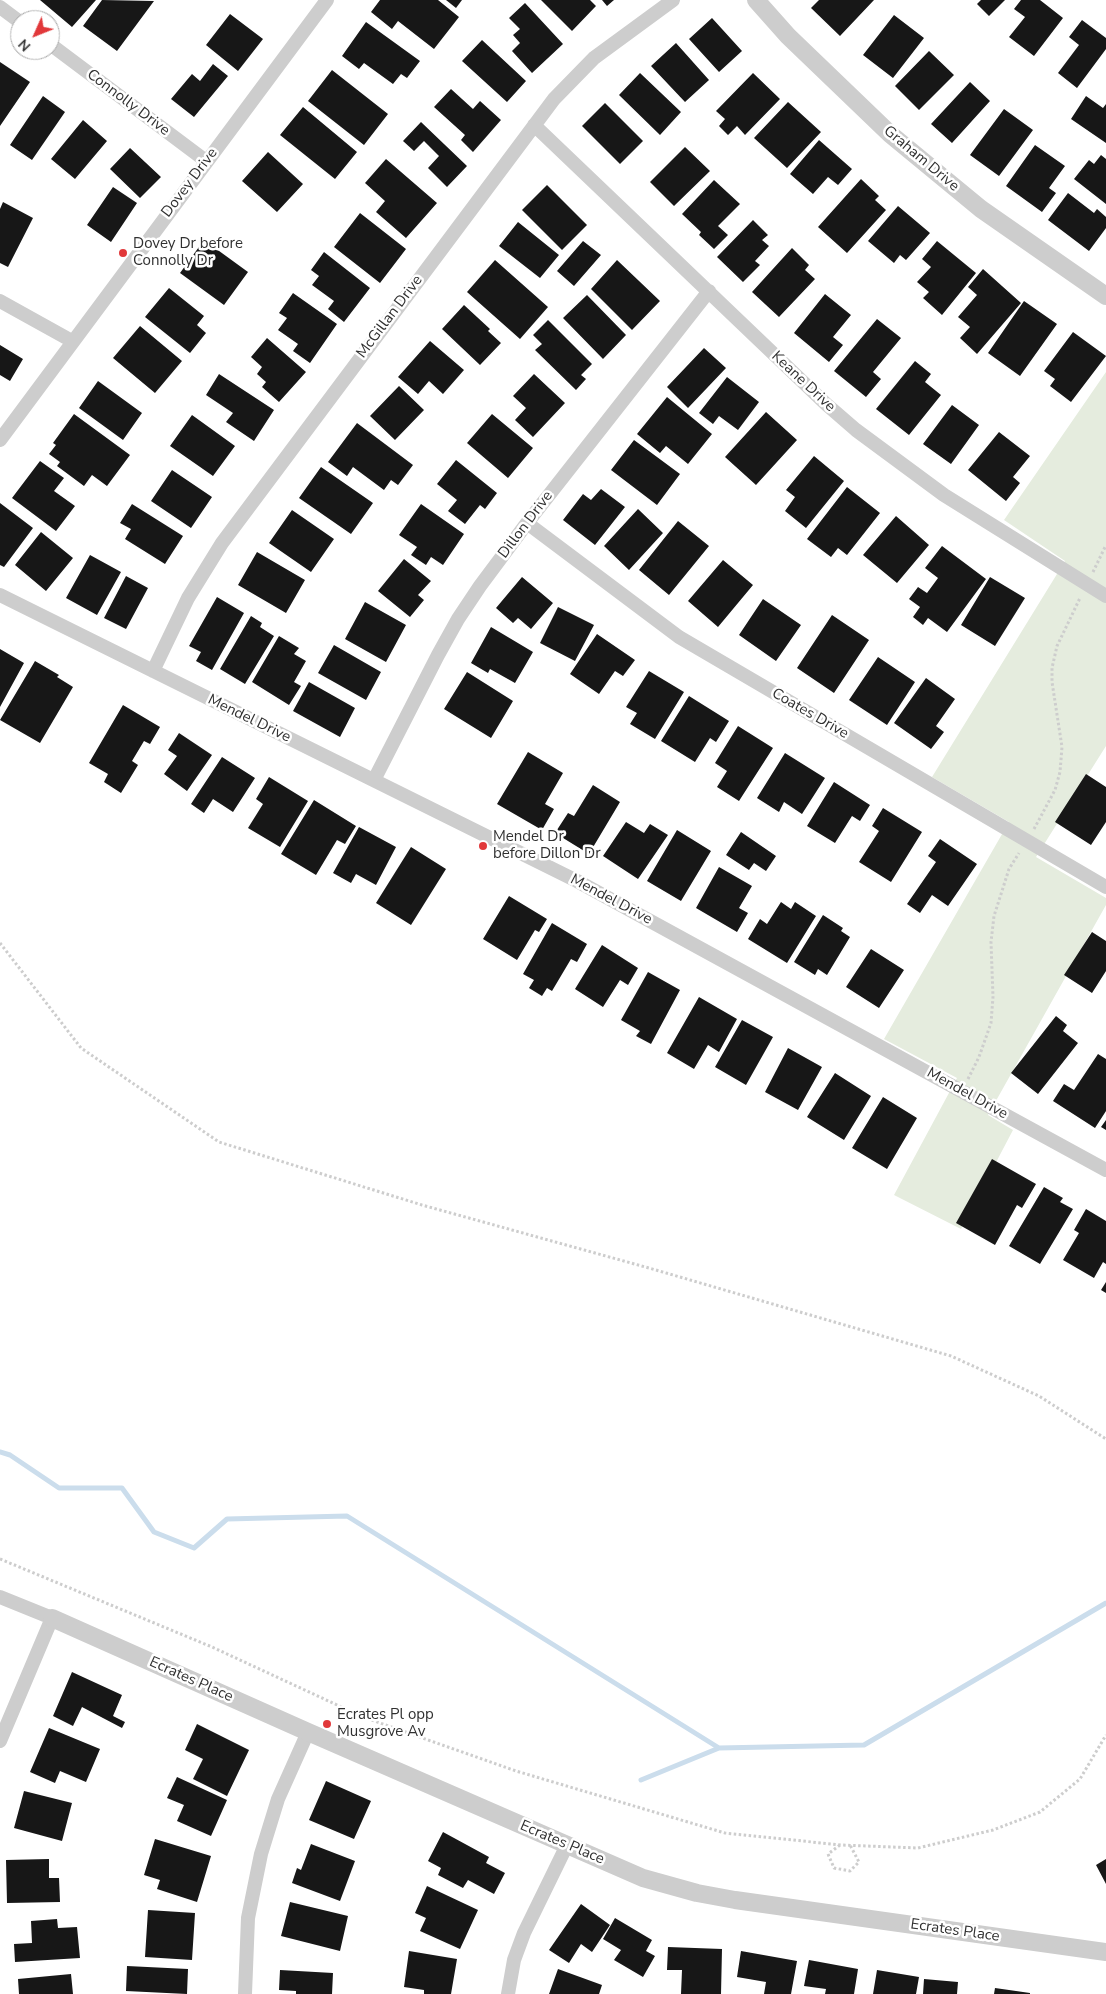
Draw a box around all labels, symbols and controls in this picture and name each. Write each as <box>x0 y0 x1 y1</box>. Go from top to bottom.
north arrow <box>10 10 60 60</box>
text: N <box>14 35 35 55</box>
street label: Connolly Drive <box>83 66 173 140</box>
street label: Graham Drive <box>880 122 962 196</box>
street label: Dovey Drive <box>158 145 222 221</box>
place label: Dovey Dr before Connolly Dr <box>133 235 243 270</box>
marker: Dovey Dr before Connolly Dr <box>117 247 129 259</box>
street label: McGillan Drive <box>353 272 427 362</box>
street label: Keane Drive <box>767 348 839 416</box>
street label: Dillon Drive <box>495 488 557 562</box>
street label: Coates Drive <box>768 685 852 743</box>
street label: Mendel Drive <box>205 691 293 747</box>
place label: Mendel Dr before Dillon Dr <box>493 828 601 863</box>
marker: Mendel Dr before Dillon Dr <box>477 840 489 852</box>
street label: Mendel Drive <box>567 871 655 929</box>
street label: Mendel Drive <box>923 1064 1011 1124</box>
street label: Ecrates Place <box>146 1654 236 1706</box>
place label: Ecrates Pl opp Musgrove Av <box>337 1706 434 1741</box>
marker: Ecrates Pl opp Musgrove Av <box>321 1718 333 1730</box>
street label: Ecrates Place <box>517 1817 607 1869</box>
street label: Ecrates Place <box>909 1916 1001 1946</box>

